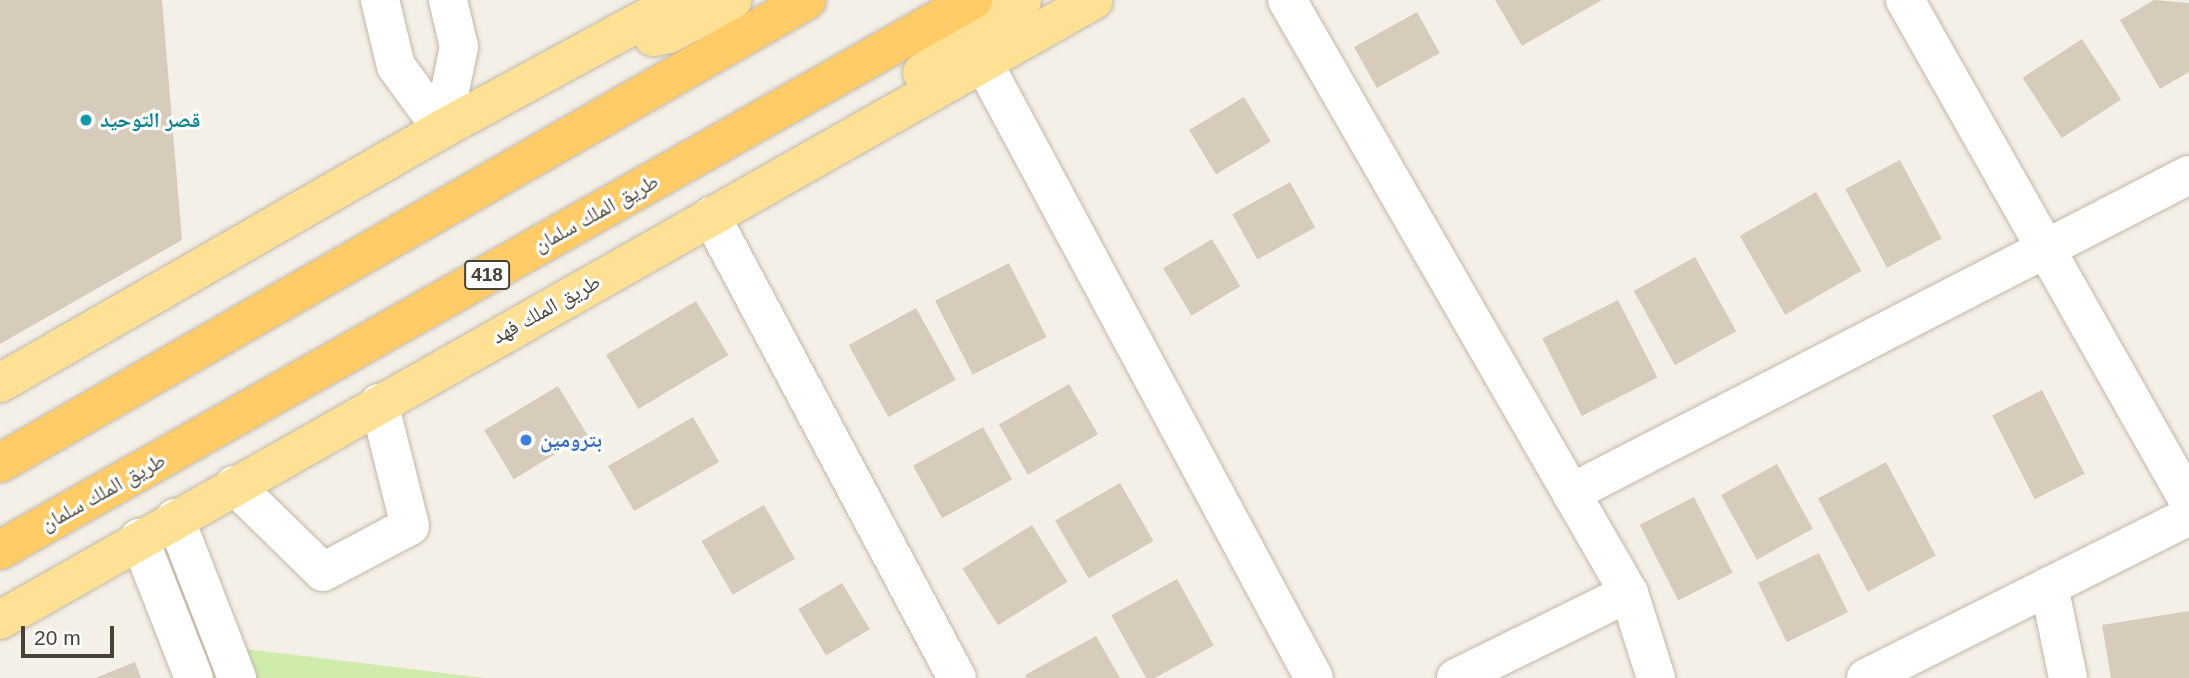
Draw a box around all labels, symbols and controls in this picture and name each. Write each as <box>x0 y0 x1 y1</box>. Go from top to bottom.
place label: قصر التوحيد <box>100 107 201 133</box>
marker: قصر التوحيد <box>78 112 94 128</box>
street label: طريق الملك سلمان <box>529 168 663 258</box>
road number: 418 <box>462 260 512 290</box>
street label: طريق الملك فهد <box>487 269 605 349</box>
place label: بترومين <box>540 427 602 453</box>
marker: بترومين <box>518 432 534 448</box>
street label: طريق الملك سلمان <box>36 447 170 537</box>
scale bar <box>24 612 117 656</box>
text: 20 m <box>34 626 81 649</box>

